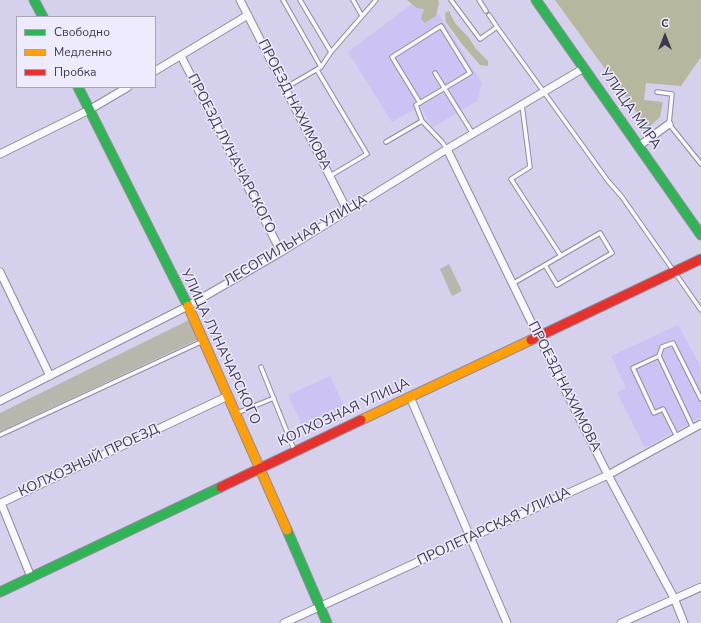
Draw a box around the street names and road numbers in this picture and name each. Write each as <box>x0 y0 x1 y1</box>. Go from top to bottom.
street label: ПРОЕЗД НАХИМОВА <box>254 37 334 173</box>
street label: УЛИЦА МИРА <box>596 65 664 153</box>
street label: ПРОЕЗД ЛУНАЧАРСКОГО <box>183 71 279 237</box>
street label: ЛЕСОПИЛЬНАЯ УЛИЦА <box>221 192 371 290</box>
street label: УЛИЦА ЛУНАЧАРСКОГО <box>176 266 264 428</box>
street label: ПРОЕЗД НАХИМОВА <box>524 319 604 455</box>
street label: КОЛХОЗНАЯ УЛИЦА <box>276 375 412 451</box>
street label: КОЛХОЗНЫЙ ПРОЕЗД <box>16 421 162 501</box>
street label: ПРОЛЕТАРСКАЯ УЛИЦА <box>415 484 573 570</box>

